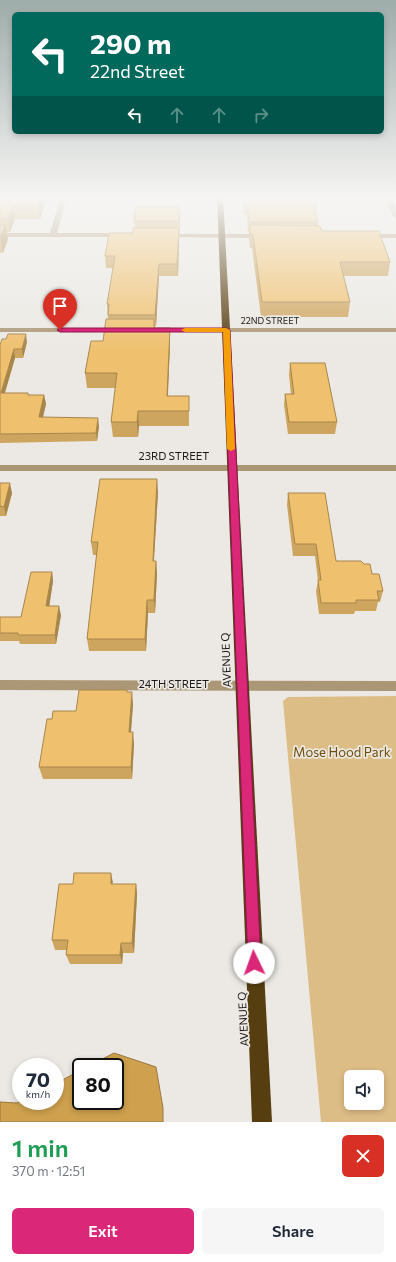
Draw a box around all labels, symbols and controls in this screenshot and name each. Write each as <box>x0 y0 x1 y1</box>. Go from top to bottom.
text: 290 m <box>90 26 171 60</box>
icon: left <box>24 28 76 80</box>
text: 22nd Street <box>90 60 185 82</box>
icon: left <box>124 104 146 126</box>
icon: ahead <box>166 104 188 126</box>
icon: ahead <box>208 104 230 126</box>
icon: right <box>250 104 272 126</box>
pin <box>43 289 77 330</box>
icon: arrive <box>49 295 71 317</box>
street label: 22ND STREET <box>241 315 299 326</box>
street label: 23RD STREET <box>139 449 209 462</box>
street label: AVENUE Q <box>218 632 233 688</box>
street label: 24TH STREET <box>139 677 209 690</box>
park label: Mose Hood Park <box>293 744 391 760</box>
position arrow <box>233 942 275 984</box>
street label: AVENUE Q <box>235 991 250 1047</box>
speed limit sign: 80 <box>72 1058 124 1110</box>
text: 70 <box>26 1067 50 1091</box>
map controls <box>344 1070 384 1110</box>
button: sound <box>344 1070 384 1110</box>
text: km/h <box>26 1088 50 1100</box>
text: 1 min <box>12 1133 69 1162</box>
button: close <box>342 1135 384 1177</box>
text: 370 m · 12:51 <box>12 1163 85 1179</box>
button: Exit <box>12 1208 194 1254</box>
button: Share <box>202 1208 384 1254</box>

